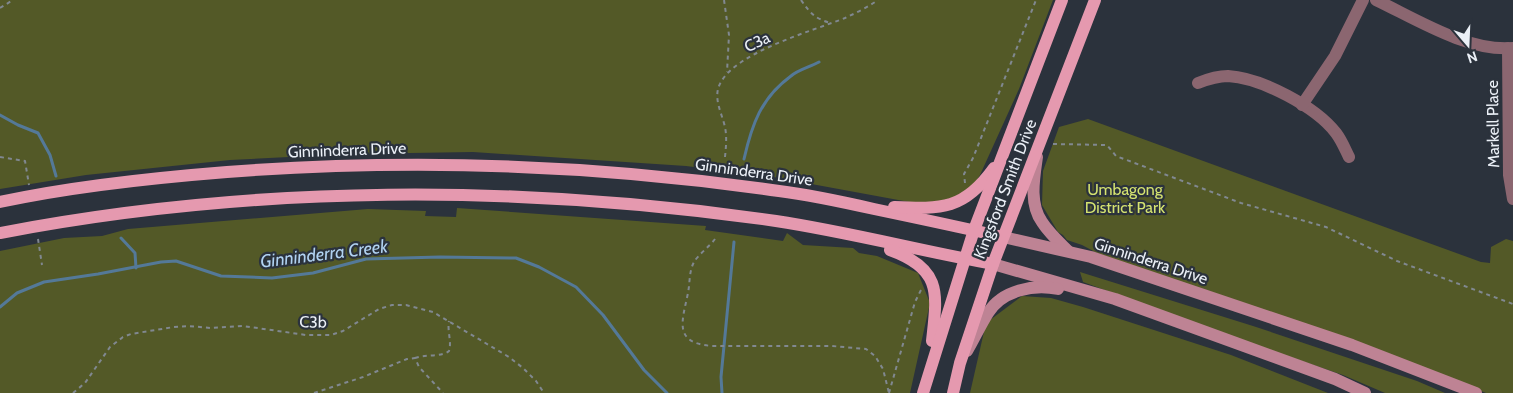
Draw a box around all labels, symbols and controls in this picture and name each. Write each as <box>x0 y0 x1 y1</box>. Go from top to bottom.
north arrow <box>1443 20 1493 70</box>
street label: C3a <box>741 28 773 56</box>
text: N <box>1465 47 1480 67</box>
street label: Markell Place <box>1483 80 1503 168</box>
street label: Kingsford Smith Drive <box>970 117 1040 261</box>
street label: Ginninderra Drive <box>287 138 407 162</box>
street label: Ginninderra Drive <box>694 154 814 190</box>
park label: Umbagong District Park <box>1085 180 1166 217</box>
street label: Ginninderra Drive <box>1092 234 1210 288</box>
water label: Ginninderra Creek <box>259 235 390 273</box>
street label: C3b <box>299 312 327 332</box>

